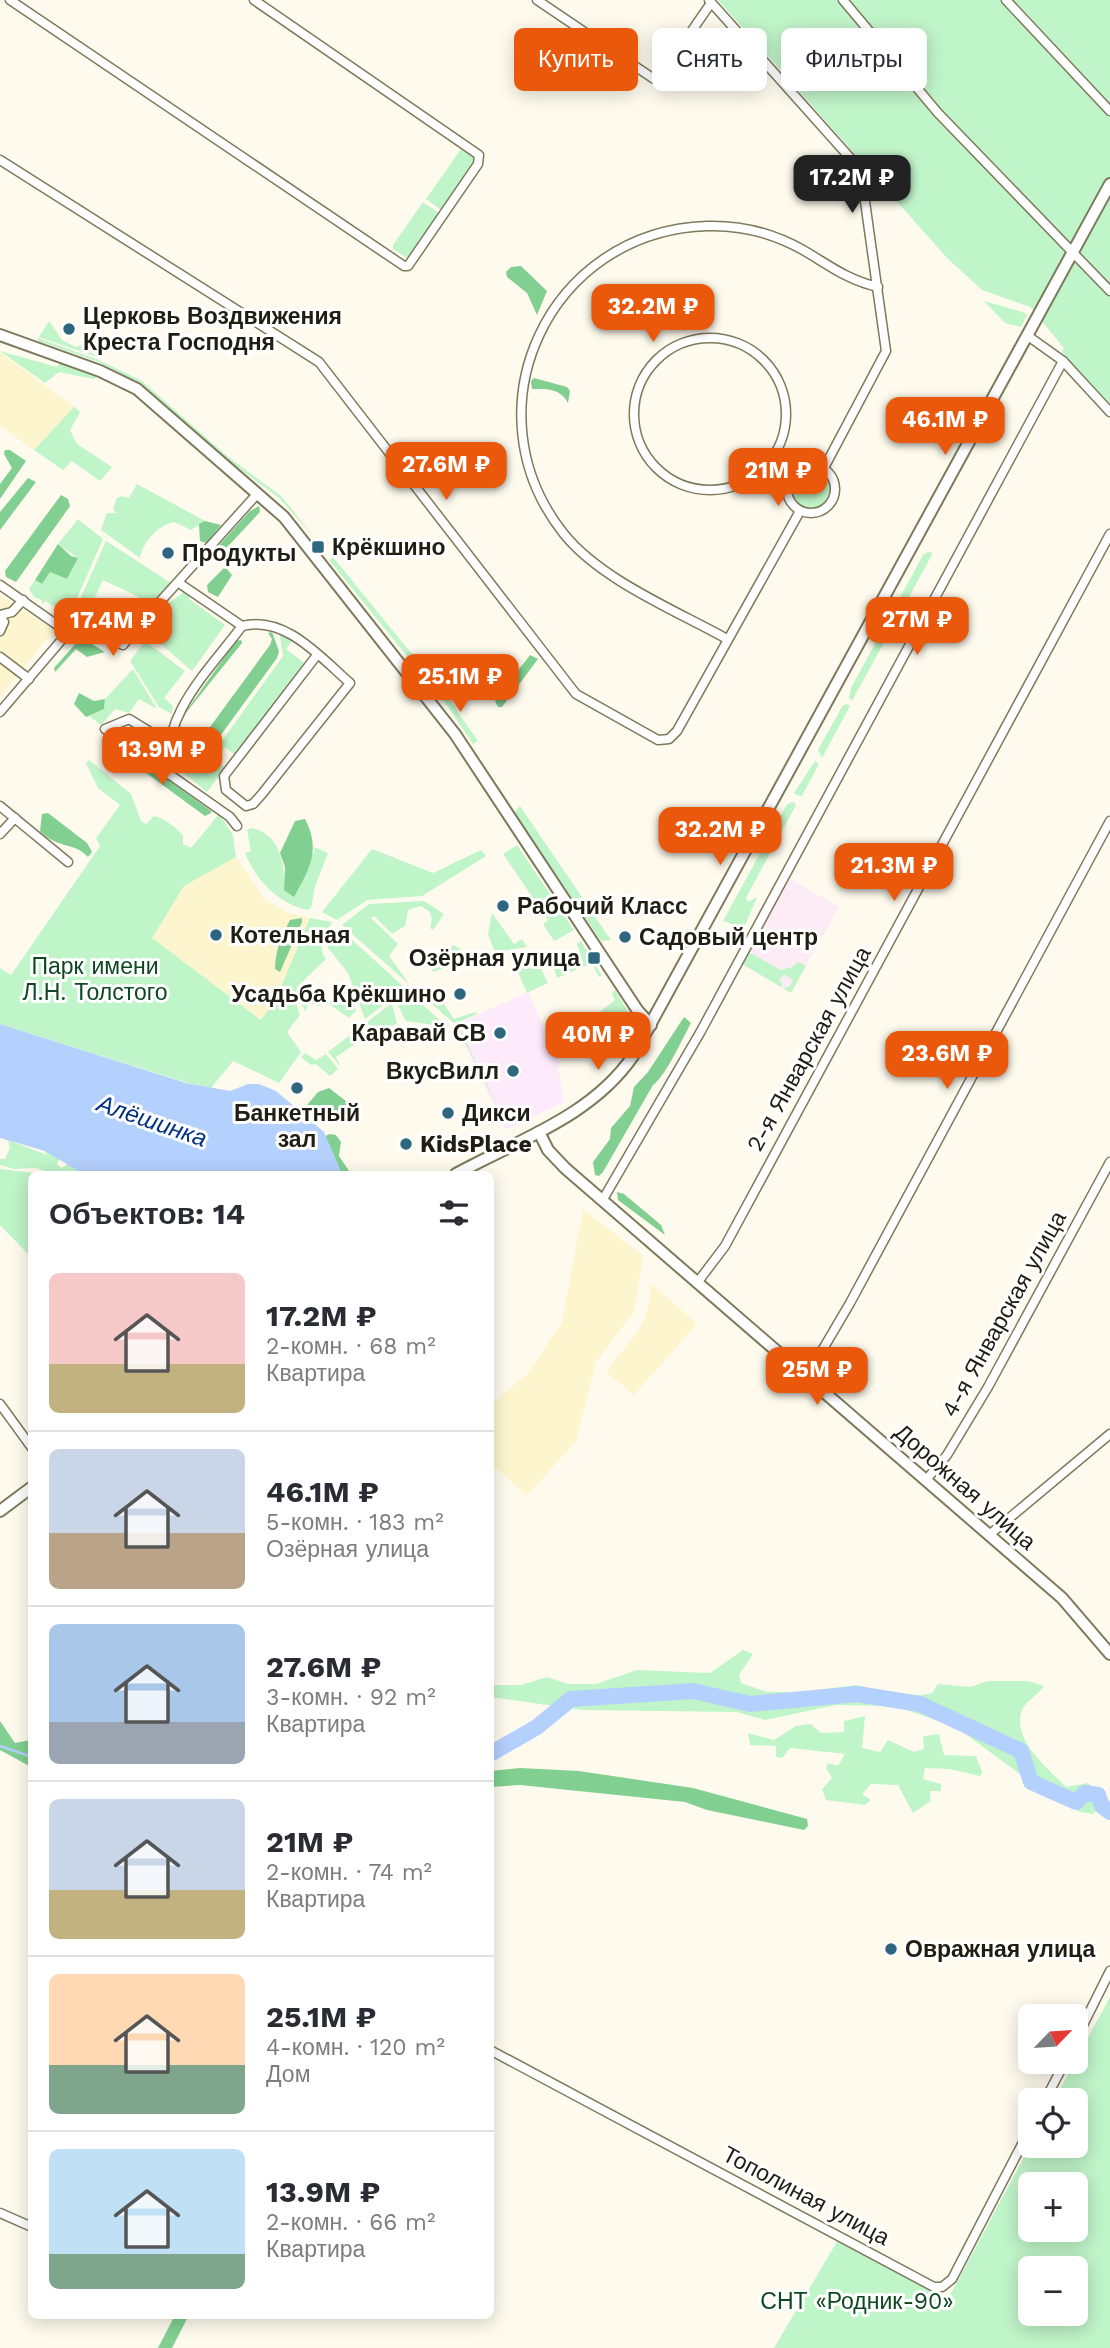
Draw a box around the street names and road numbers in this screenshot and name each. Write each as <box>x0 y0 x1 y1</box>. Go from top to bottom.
street label: 2-я Январская улица <box>741 942 877 1156</box>
street label: 4-я Январская улица <box>936 1206 1072 1422</box>
street label: Дорожная улица <box>889 1418 1041 1556</box>
street label: Тополиная улица <box>718 2141 894 2251</box>

